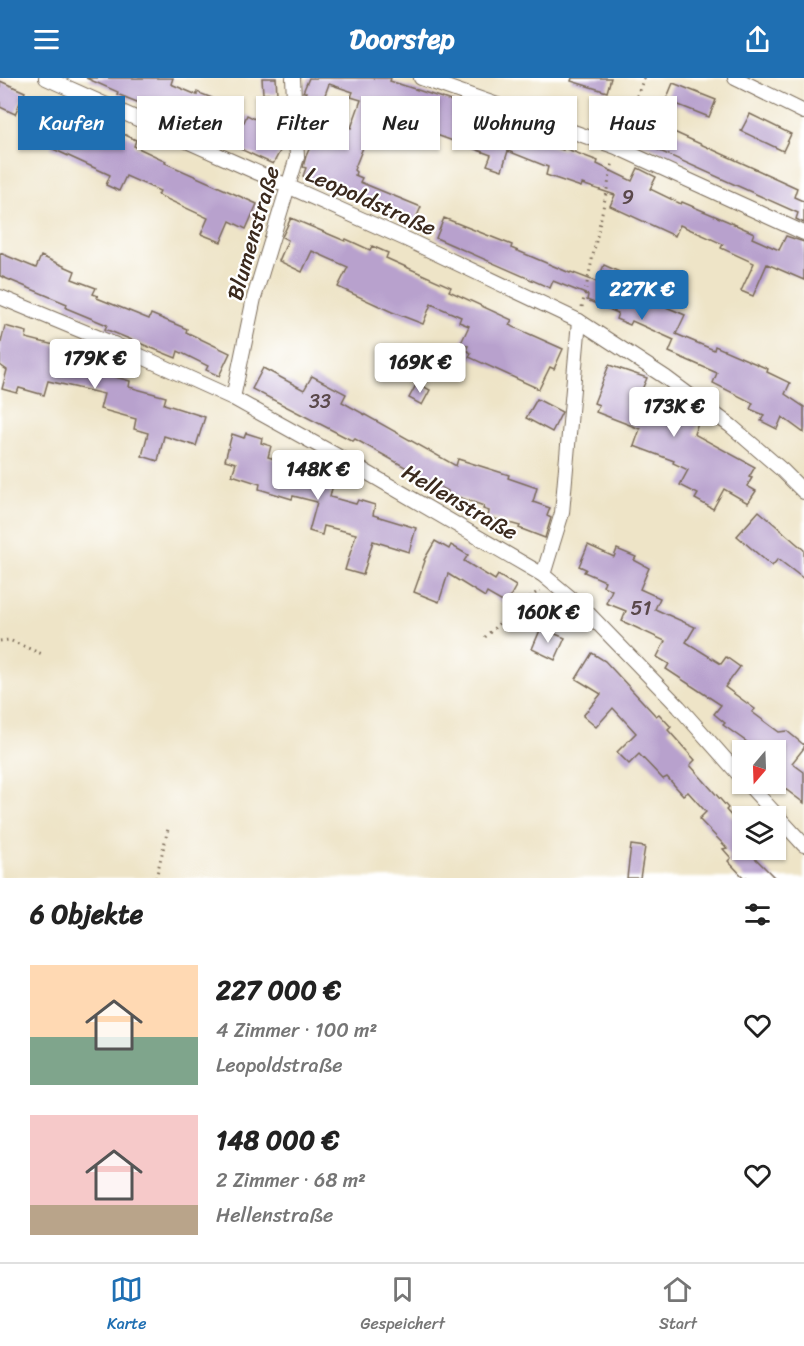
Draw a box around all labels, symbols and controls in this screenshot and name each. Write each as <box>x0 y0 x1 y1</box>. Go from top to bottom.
text: Doorstep <box>349 15 455 63</box>
icon: menu <box>30 23 63 56</box>
icon: share <box>741 23 774 56</box>
chip: Kaufen <box>18 96 125 150</box>
chip: Mieten <box>137 96 244 150</box>
chip: Filter <box>256 96 349 150</box>
chip: Neu <box>361 96 440 150</box>
chip: Wohnung <box>452 96 577 150</box>
chip: Haus <box>589 96 677 150</box>
street label: Leopoldstraße <box>299 155 443 247</box>
street label: Blumenstraße <box>215 161 291 305</box>
house number: 9 <box>622 180 634 215</box>
pin: 227K € <box>593 270 691 321</box>
text: 227K € <box>609 272 675 307</box>
pin: 179K € <box>46 339 144 390</box>
text: 179K € <box>64 341 126 376</box>
pin: 169K € <box>371 343 469 394</box>
text: 169K € <box>389 345 451 380</box>
house number: 33 <box>309 384 331 419</box>
pin: 173K € <box>625 387 723 438</box>
text: 173K € <box>643 389 705 424</box>
pin: 148K € <box>269 450 367 501</box>
text: 148K € <box>286 452 350 487</box>
street label: Hellenstraße <box>394 453 526 551</box>
house number: 51 <box>631 591 651 626</box>
pin: 160K € <box>499 593 597 644</box>
text: 160K € <box>516 595 580 630</box>
north arrow <box>732 740 786 794</box>
map controls <box>732 740 786 860</box>
button: layers <box>732 806 786 860</box>
text: 6 Objekte <box>30 891 143 937</box>
icon: filters <box>741 898 774 931</box>
text: 227 000 € <box>216 967 341 1013</box>
icon: home <box>78 989 150 1061</box>
icon: heart <box>741 1009 774 1042</box>
text: 4 Zimmer · 100 m² <box>216 1013 377 1048</box>
text: Leopoldstraße <box>216 1048 343 1083</box>
text: 148 000 € <box>216 1117 339 1163</box>
icon: home <box>78 1139 150 1211</box>
icon: heart <box>741 1159 774 1192</box>
text: 2 Zimmer · 68 m² <box>216 1163 366 1198</box>
text: Hellenstraße <box>216 1198 333 1233</box>
tab: Karte <box>107 1273 147 1338</box>
tab: Gespeichert <box>361 1273 445 1338</box>
tab: Start <box>659 1273 697 1338</box>

